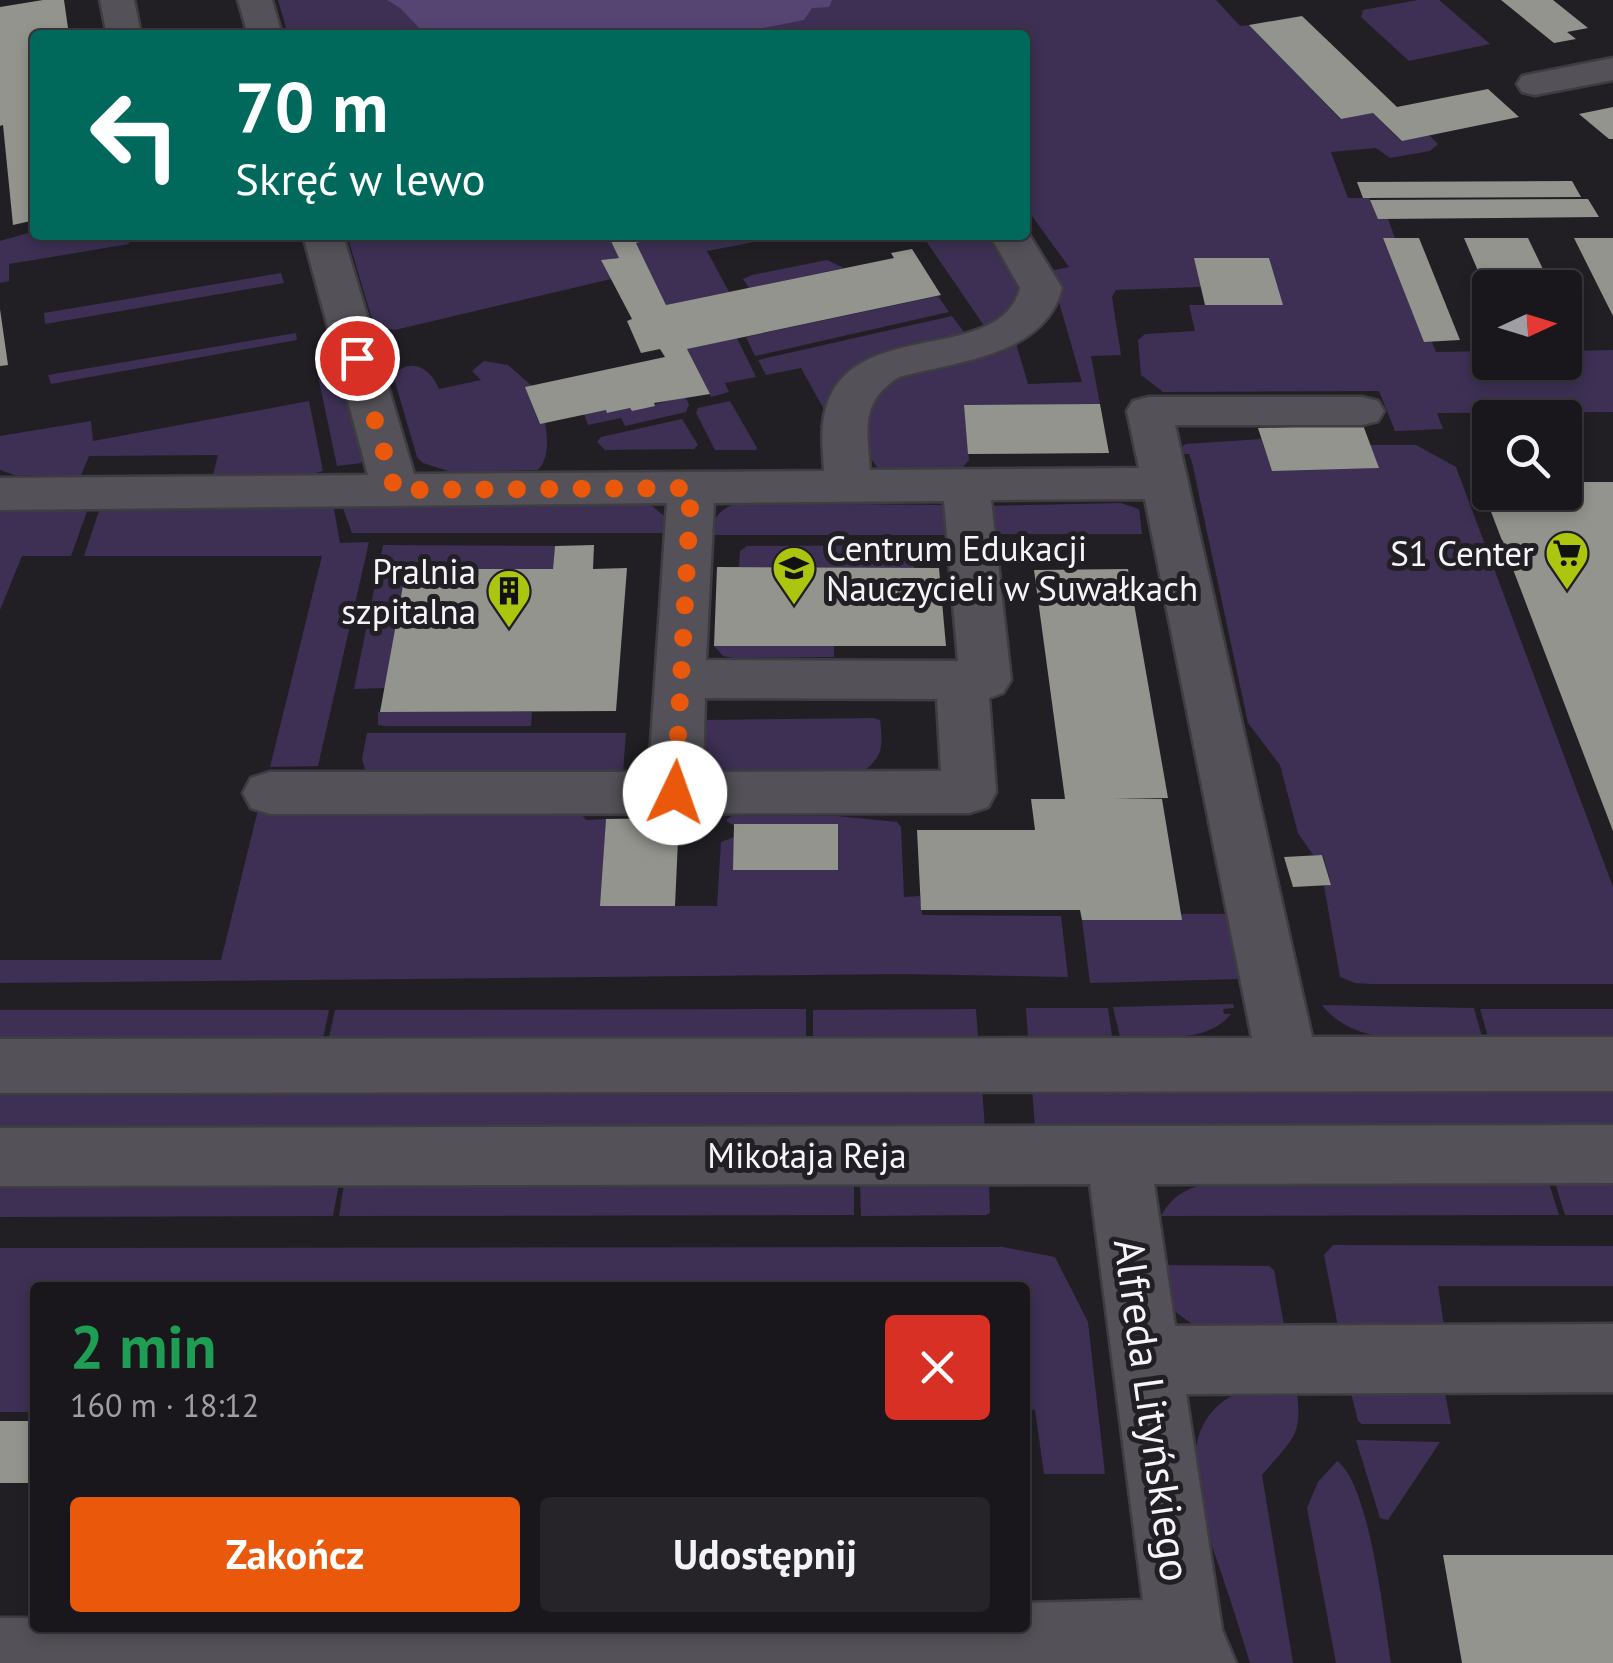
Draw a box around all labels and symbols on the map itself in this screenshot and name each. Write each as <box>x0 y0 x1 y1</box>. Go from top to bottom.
north arrow <box>1472 270 1582 380</box>
pin <box>315 316 400 401</box>
place label: Centrum Edukacji Nauczycieli w Suwałkach <box>826 525 1198 611</box>
place label: S1 Center <box>1390 530 1534 576</box>
supermarket icon: S1 Center <box>1544 530 1590 591</box>
school or university icon: Centrum Edukacji Nauczycieli w Suwałkach <box>771 545 817 606</box>
place label: Pralnia szpitalna <box>341 548 476 634</box>
building icon: Pralnia szpitalna <box>486 568 532 629</box>
position arrow <box>623 741 727 845</box>
street label: Mikołaja Reja <box>707 1132 907 1178</box>
street label: Alfreda Lityńskiego <box>1102 1235 1204 1585</box>

